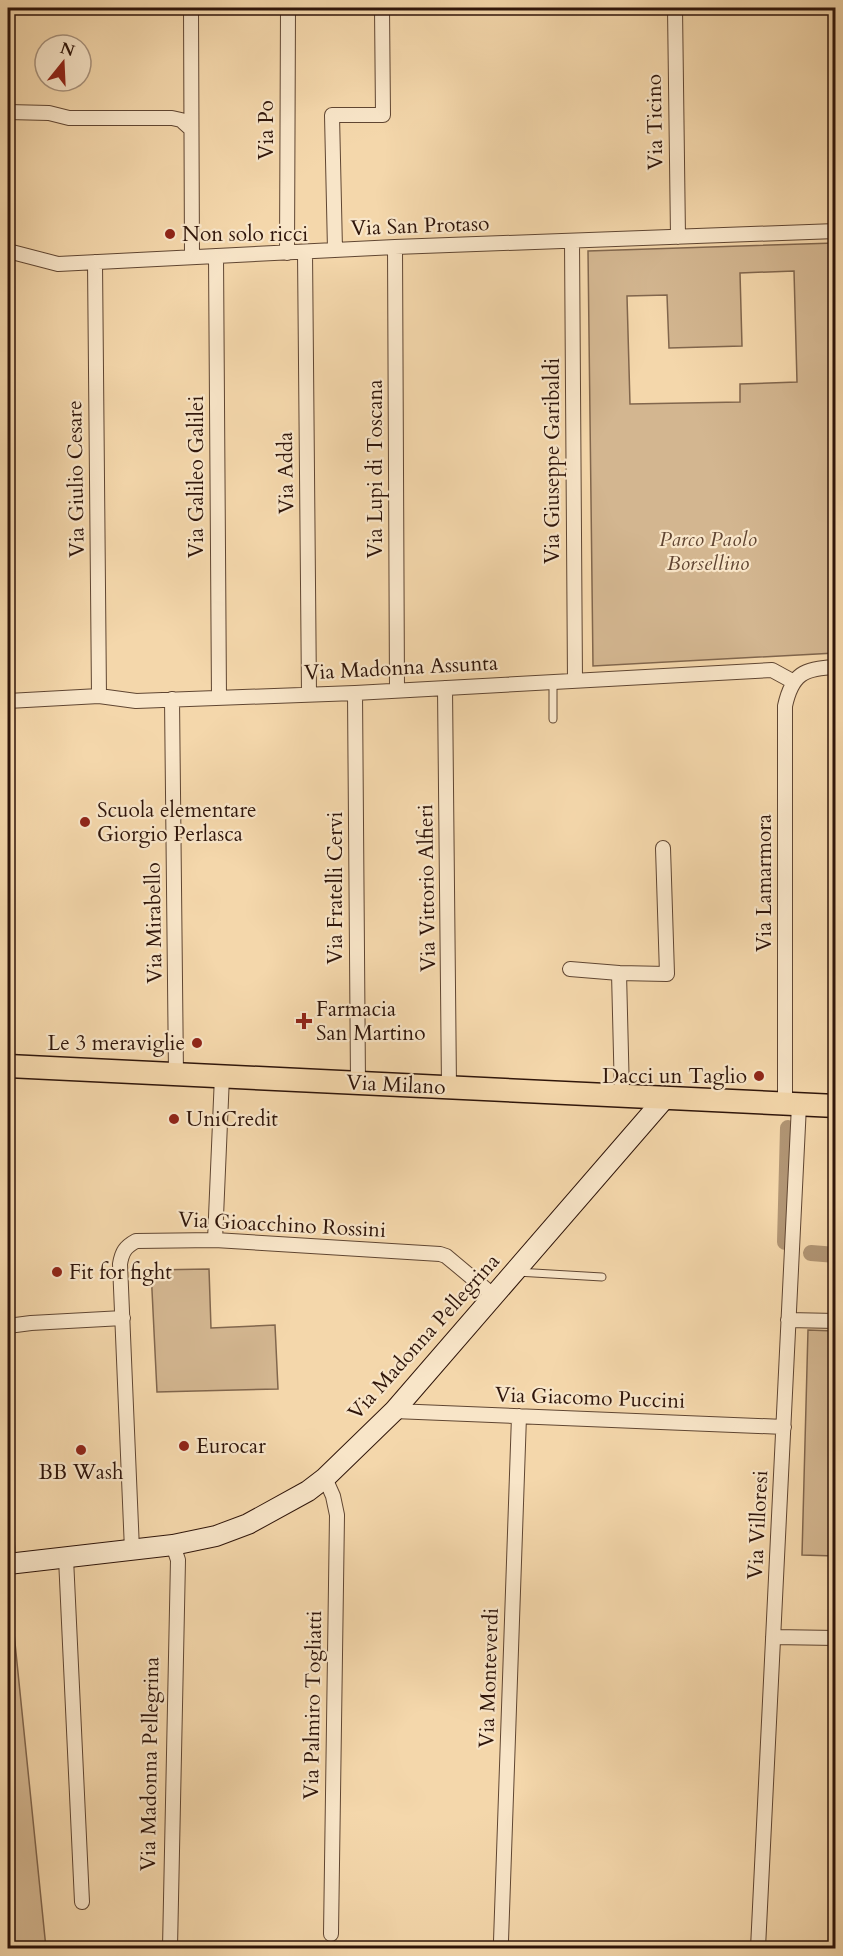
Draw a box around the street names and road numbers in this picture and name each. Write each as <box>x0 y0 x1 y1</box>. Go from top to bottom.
street label: Via Ticino <box>640 74 670 170</box>
street label: Via Po <box>252 100 281 160</box>
street label: Via San Protaso <box>350 209 490 243</box>
street label: Via Giuseppe Garibaldi <box>538 358 567 564</box>
street label: Via Lupi di Toscana <box>361 379 390 559</box>
street label: Via Galileo Galilei <box>182 396 211 558</box>
street label: Via Giulio Cesare <box>60 400 92 558</box>
street label: Via Adda <box>271 432 301 514</box>
street label: Via Madonna Assunta <box>303 648 499 688</box>
street label: Via Vittorio Alfieri <box>411 804 443 972</box>
street label: Via Fratelli Cervi <box>321 811 350 964</box>
street label: Via Lamarmora <box>750 814 779 952</box>
street label: Via Mirabello <box>138 862 170 984</box>
street label: Via Milano <box>346 1068 446 1102</box>
street label: Via Gioacchino Rossini <box>177 1205 387 1245</box>
street label: Via Madonna Pellegrina <box>341 1248 507 1426</box>
street label: Via Giacomo Puccini <box>494 1380 686 1416</box>
street label: Via Villoresi <box>741 1469 775 1580</box>
street label: Via Monteverdi <box>472 1607 506 1749</box>
street label: Via Palmiro Togliatti <box>297 1610 329 1800</box>
street label: Via Madonna Pellegrina <box>134 1656 166 1872</box>

